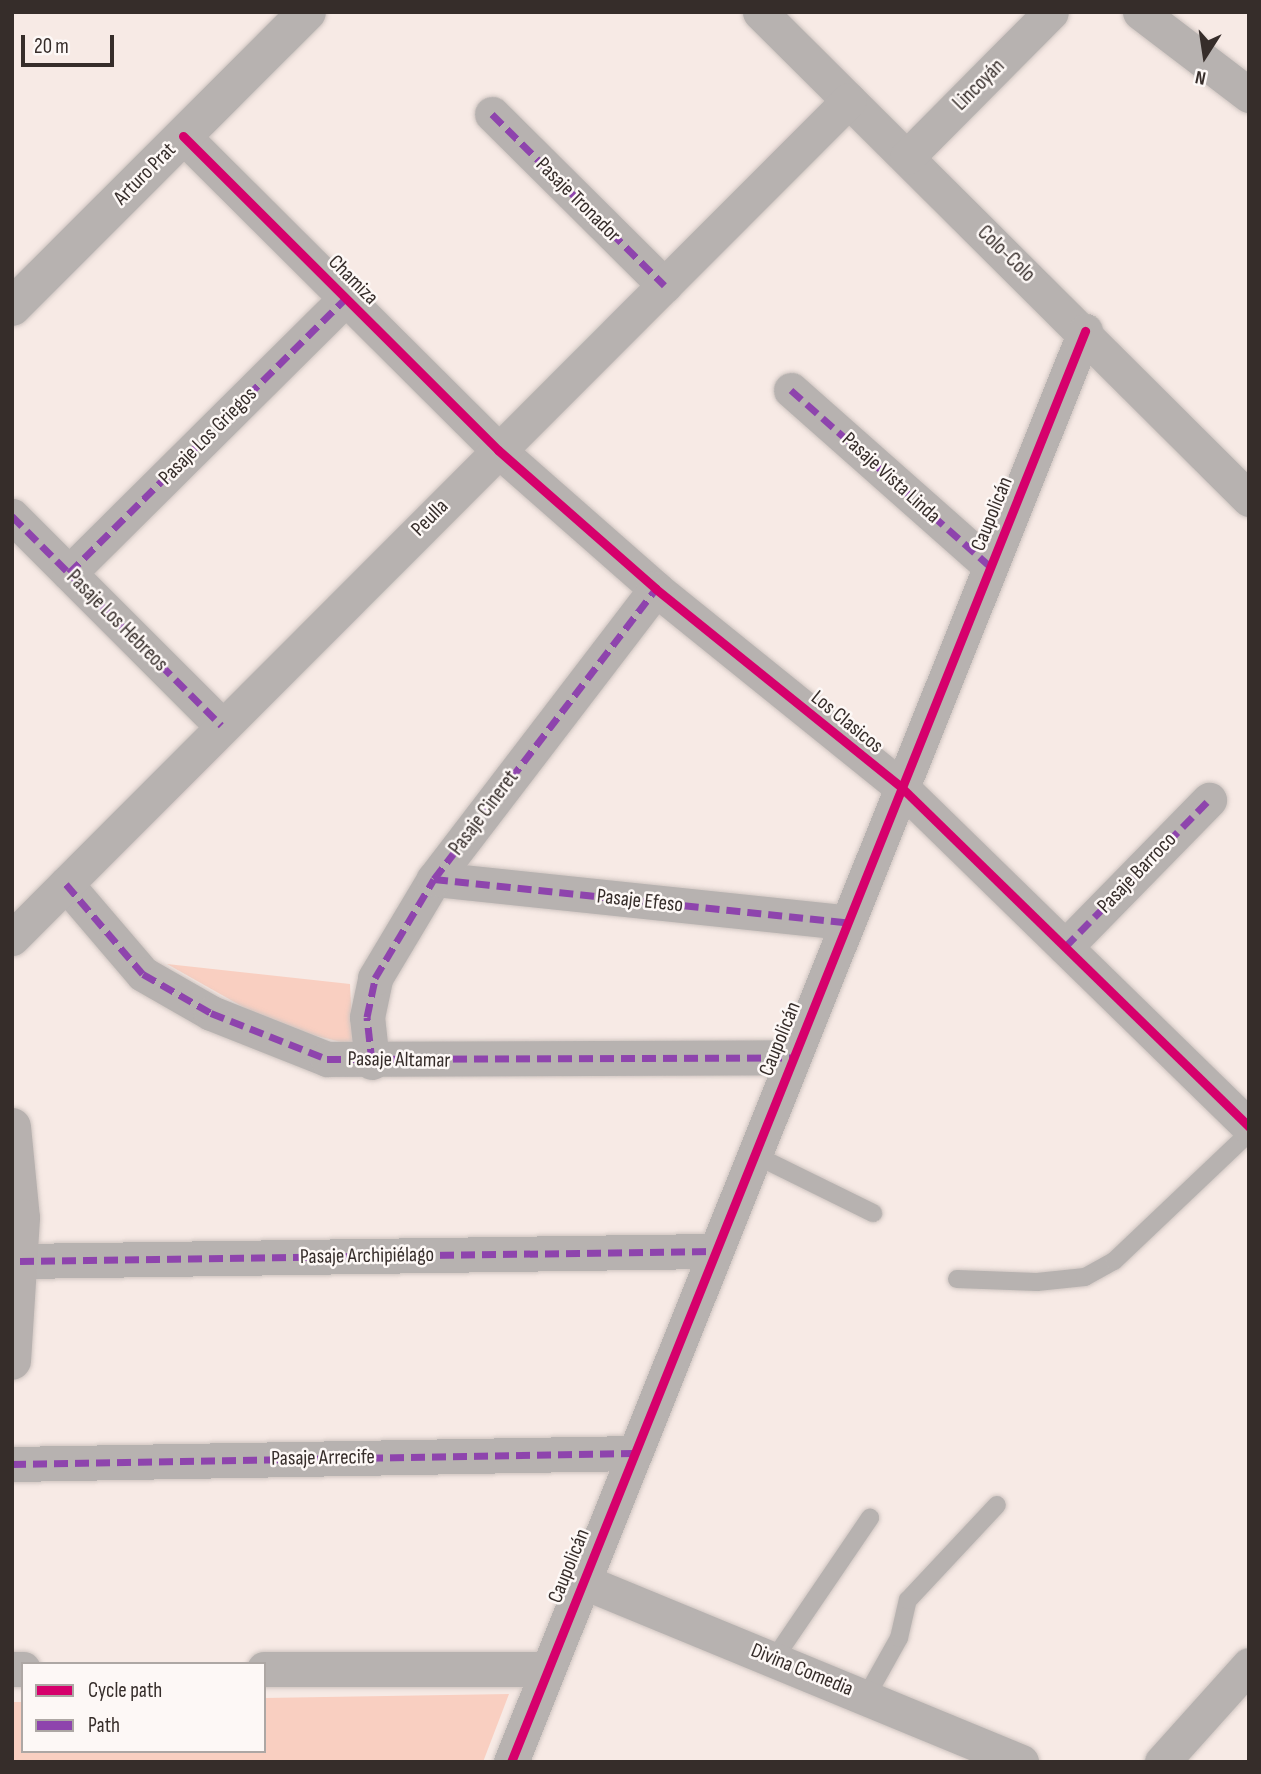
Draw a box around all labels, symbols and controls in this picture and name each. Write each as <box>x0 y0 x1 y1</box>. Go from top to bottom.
scale bar <box>24 21 117 65</box>
north arrow <box>1170 21 1240 91</box>
text: 20 m <box>34 34 69 59</box>
street label: Lincoyán <box>948 54 1010 116</box>
text: N <box>1193 65 1208 89</box>
street label: Arturo Prat <box>109 138 181 210</box>
street label: Pasaje Tronador <box>530 152 626 248</box>
street label: Colo-Colo <box>972 220 1040 288</box>
street label: Chamiza <box>323 250 383 310</box>
street label: Pasaje Los Griegos <box>154 382 262 490</box>
street label: Pasaje Vista Linda <box>837 427 945 529</box>
street label: Caupolicán <box>966 473 1018 555</box>
street label: Peulla <box>406 494 454 542</box>
street label: Pasaje Los Hebreos <box>61 565 173 677</box>
street label: Los Clasicos <box>806 685 888 759</box>
street label: Pasaje Cineret <box>444 766 524 860</box>
street label: Pasaje Barroco <box>1092 827 1182 919</box>
street label: Pasaje Efeso <box>596 884 684 918</box>
street label: Caupolicán <box>754 998 806 1080</box>
street label: Pasaje Altamar <box>347 1047 451 1073</box>
street label: Pasaje Archipiélago <box>300 1242 434 1270</box>
street label: Pasaje Arrecife <box>271 1444 375 1472</box>
street label: Caupolicán <box>543 1525 595 1607</box>
street label: Divina Comedia <box>747 1638 857 1702</box>
legend <box>21 1662 266 1753</box>
text: Cycle path <box>88 1678 162 1703</box>
text: Path <box>88 1713 120 1738</box>

